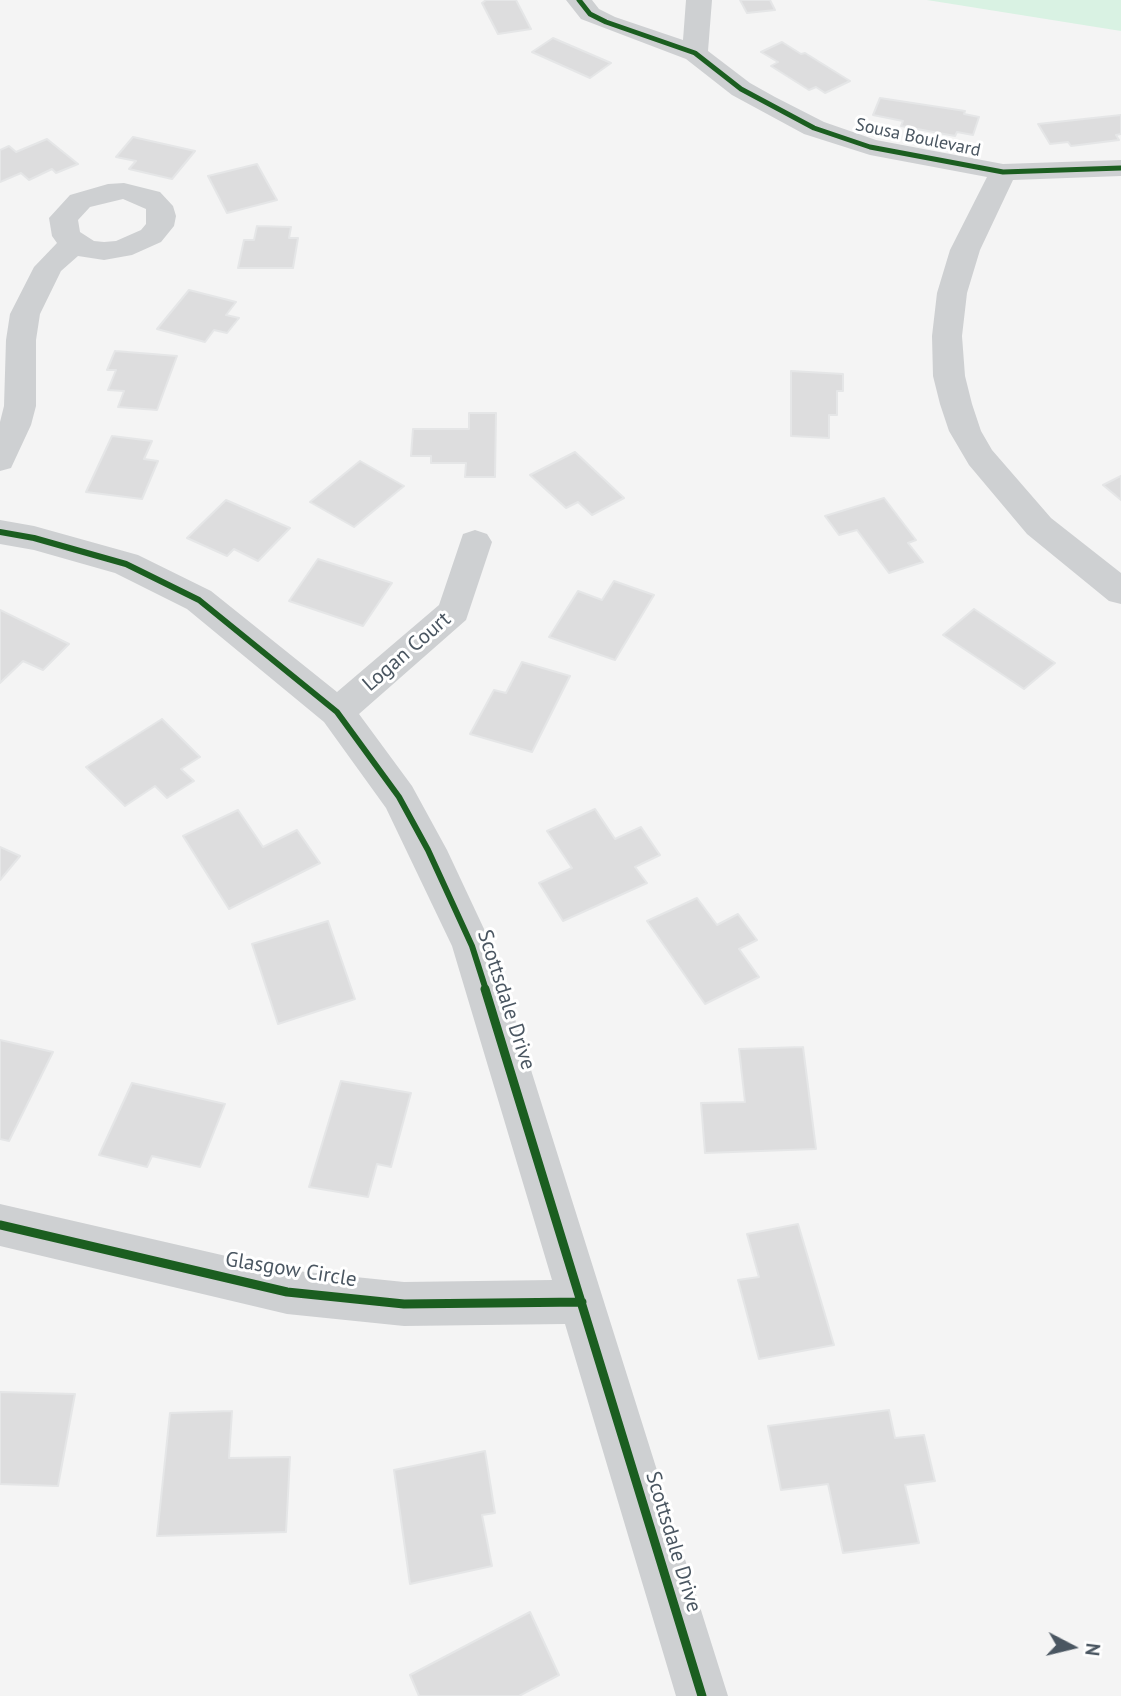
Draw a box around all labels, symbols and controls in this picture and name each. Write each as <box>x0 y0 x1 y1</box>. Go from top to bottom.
street label: Sousa Boulevard <box>853 114 983 162</box>
street label: Logan Court <box>358 607 456 697</box>
street label: Scottsdale Drive <box>472 927 540 1073</box>
street label: Glasgow Circle <box>224 1247 358 1293</box>
street label: Scottsdale Drive <box>640 1469 706 1615</box>
north arrow <box>1037 1612 1107 1682</box>
text: N <box>1080 1642 1106 1657</box>

